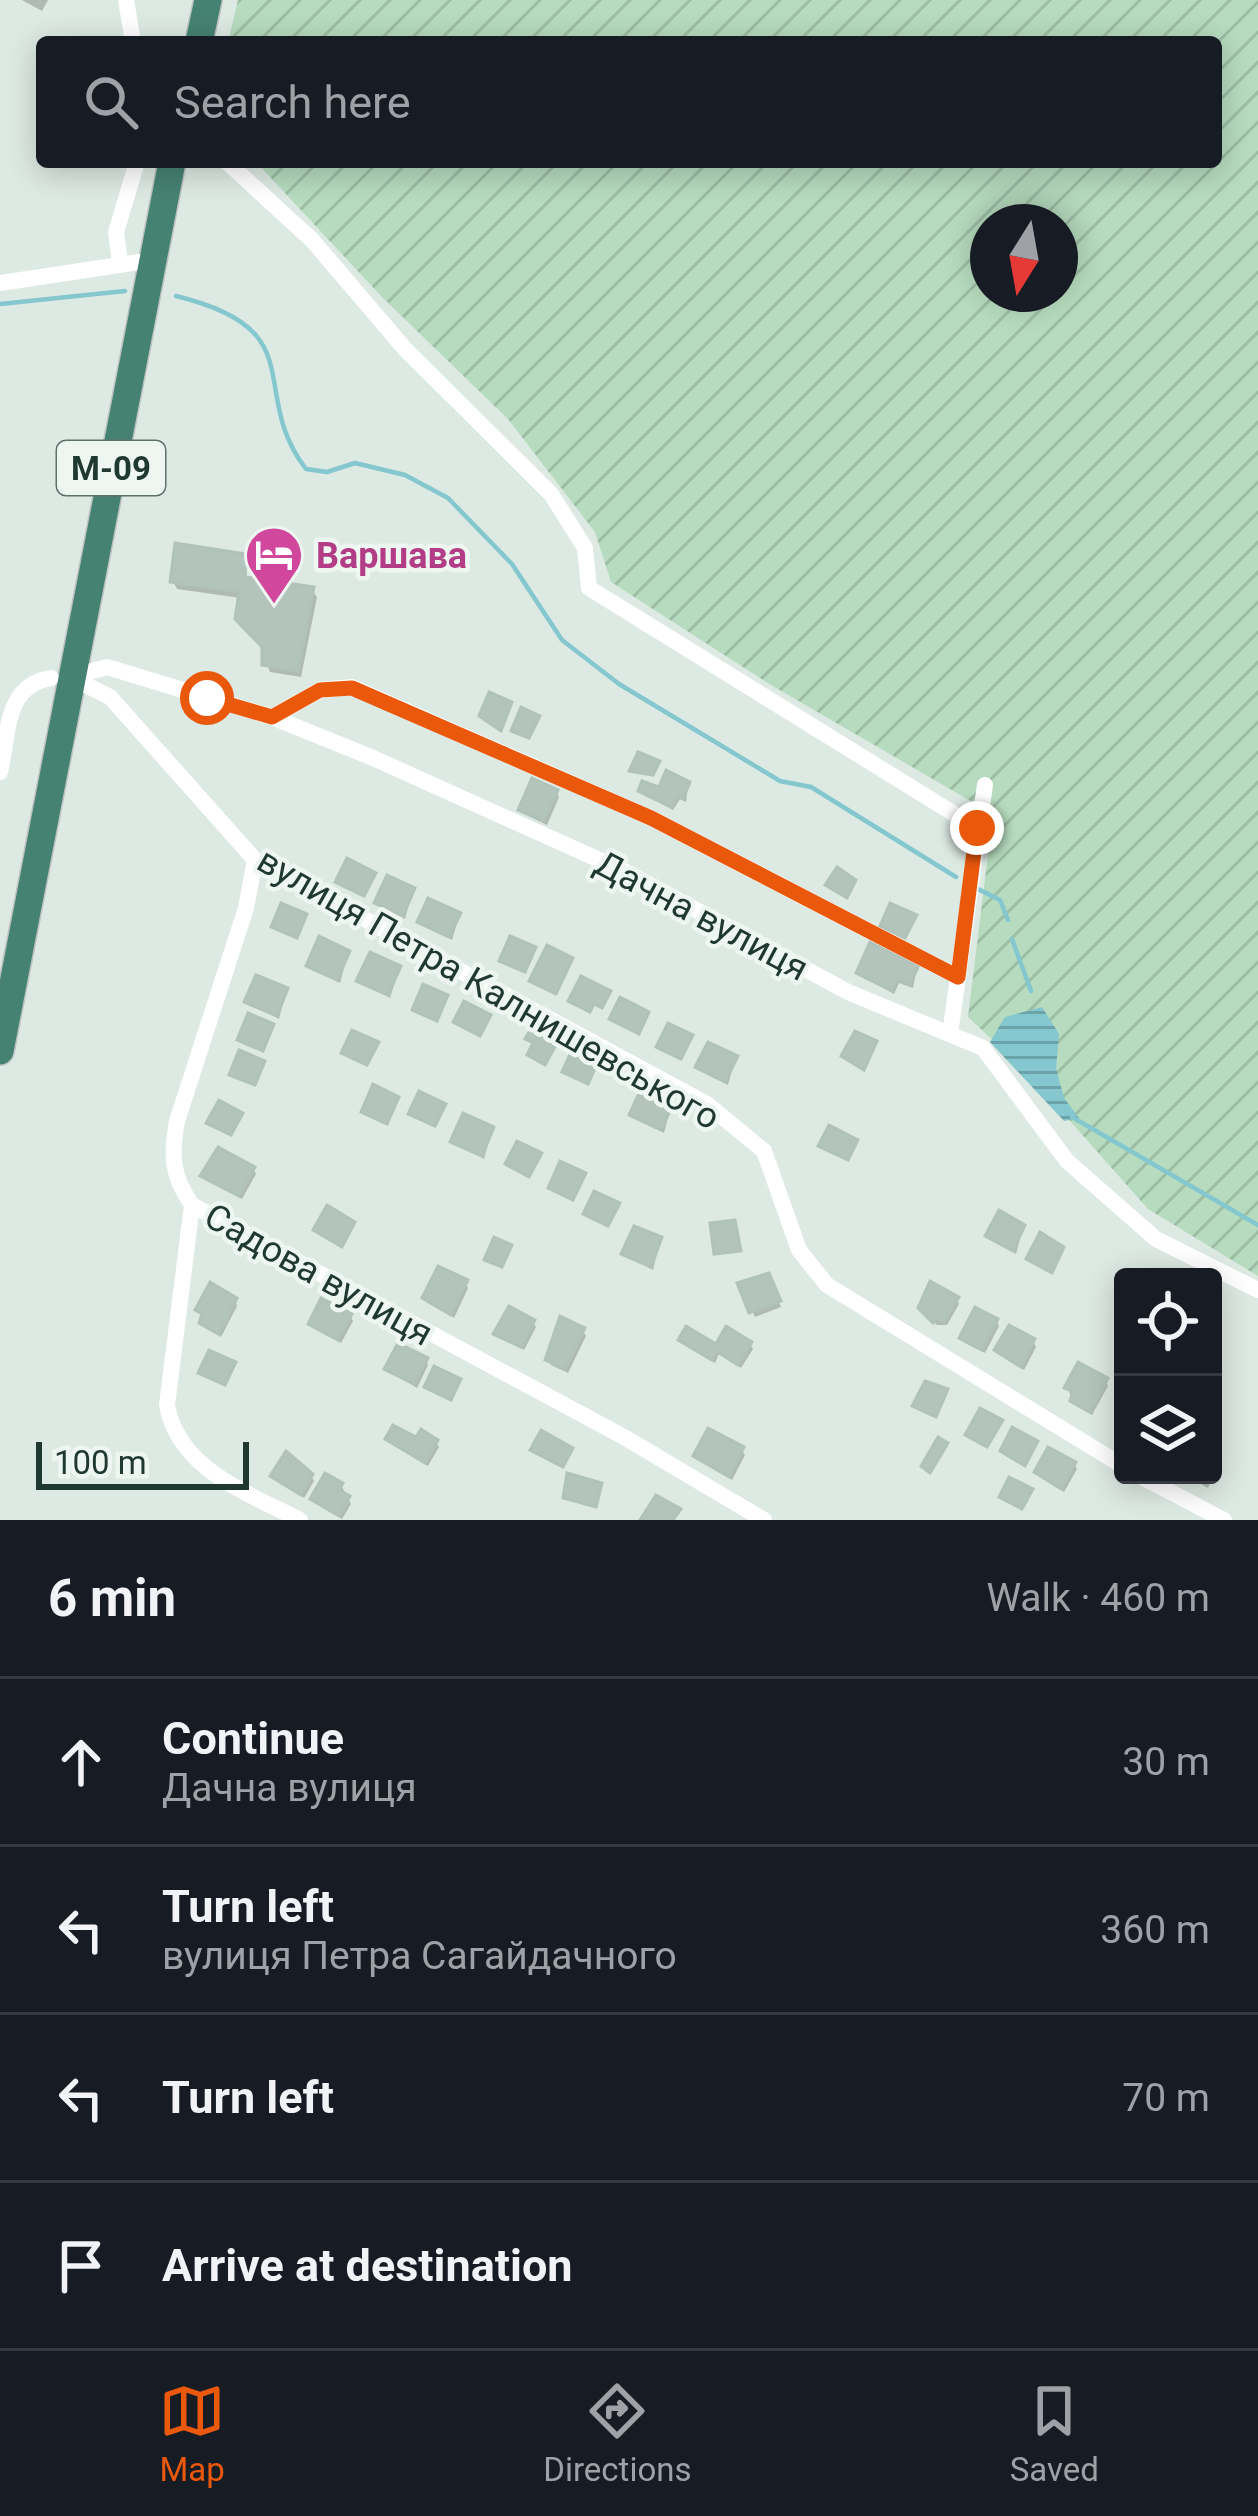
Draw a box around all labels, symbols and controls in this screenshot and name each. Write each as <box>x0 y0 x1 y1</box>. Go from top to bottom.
search box <box>36 36 1222 168</box>
icon: search <box>78 69 144 135</box>
text: Search here <box>174 76 411 129</box>
north arrow <box>970 204 1078 312</box>
road number: М-09 <box>57 441 165 495</box>
hotel icon: Варшава <box>243 524 305 606</box>
place label: Варшава <box>316 535 467 577</box>
route start <box>180 671 234 725</box>
route end <box>950 801 1004 855</box>
street label: вулиця Петра Калнишевського <box>250 839 727 1139</box>
street label: Дачна вулиця <box>588 842 815 990</box>
street label: Садова вулиця <box>197 1195 440 1355</box>
map controls <box>1114 1268 1222 1484</box>
button: locate <box>1114 1268 1222 1376</box>
button: layers <box>1114 1376 1222 1484</box>
scale bar <box>36 1436 249 1489</box>
text: 100 m <box>54 1443 147 1482</box>
text: 6 min <box>48 1569 176 1628</box>
text: Walk · 460 m <box>986 1575 1210 1621</box>
text: Continue <box>162 1712 344 1765</box>
icon: ahead <box>48 1729 114 1795</box>
text: 30 m <box>1122 1739 1210 1785</box>
text: Дачна вулиця <box>162 1765 417 1811</box>
text: Turn left <box>162 1880 334 1933</box>
icon: left <box>48 1897 114 1963</box>
text: 360 m <box>1100 1907 1210 1953</box>
text: вулиця Петра Сагайдачного <box>162 1933 677 1979</box>
icon: left <box>48 2065 114 2131</box>
text: Turn left <box>162 2071 334 2124</box>
text: 70 m <box>1122 2075 1210 2121</box>
icon: arrive <box>48 2233 114 2299</box>
text: Arrive at destination <box>162 2239 573 2292</box>
tab: Map <box>159 2378 225 2489</box>
tab: Directions <box>543 2378 692 2489</box>
tab: Saved <box>1010 2378 1099 2489</box>

